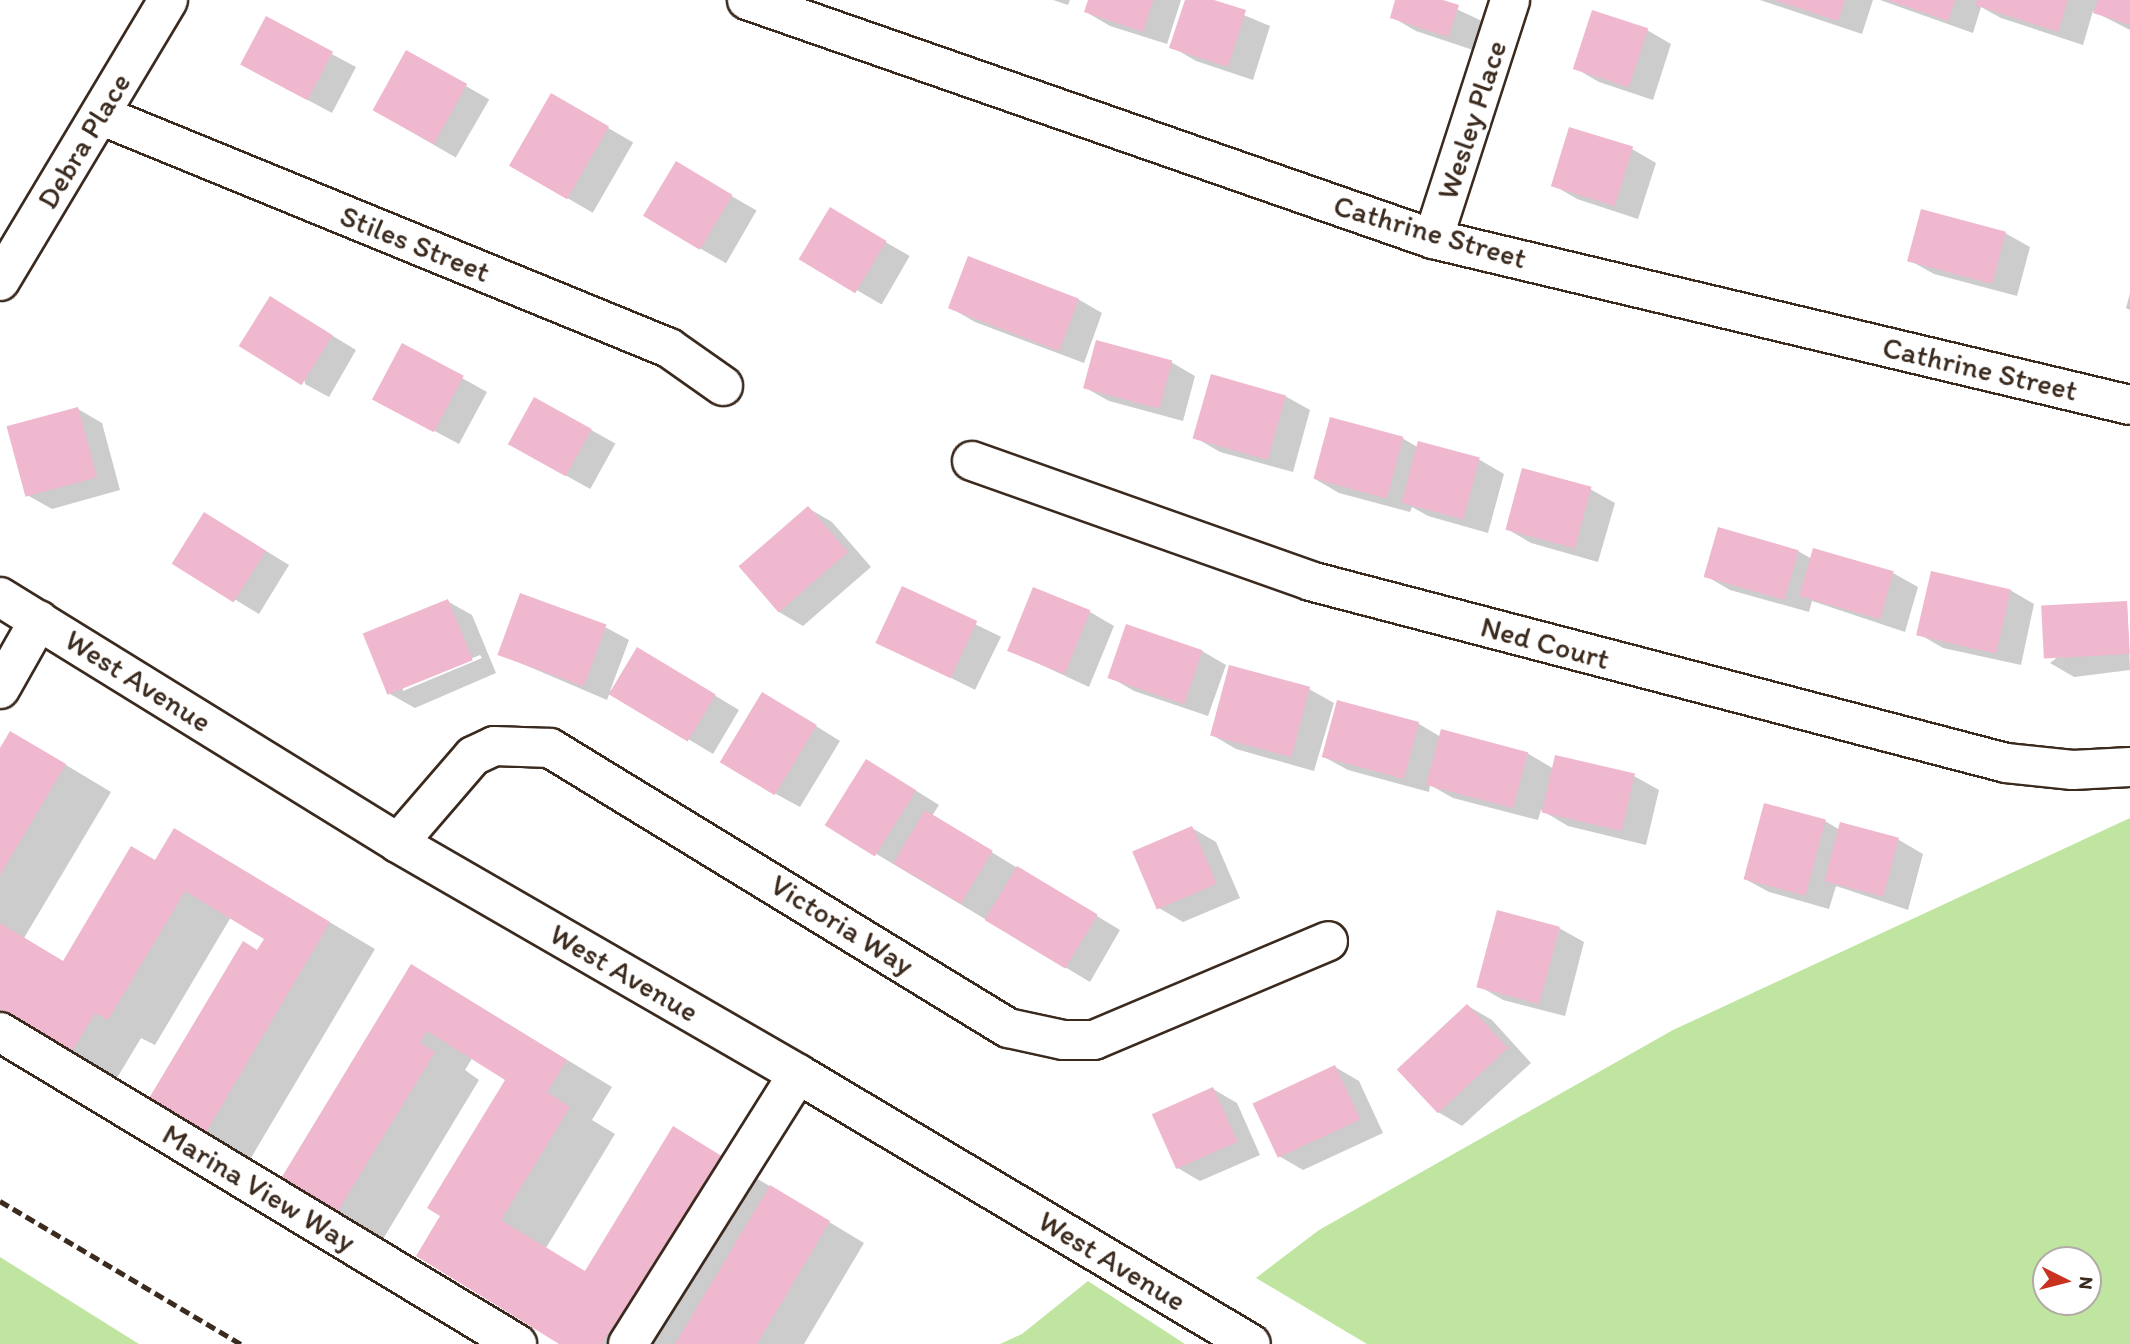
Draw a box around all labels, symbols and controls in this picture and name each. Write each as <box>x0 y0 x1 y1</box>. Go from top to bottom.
street label: Wesley Place <box>1429 36 1515 204</box>
street label: Debra Place <box>29 67 139 215</box>
street label: Cathrine Street <box>1330 187 1530 277</box>
street label: Stiles Street <box>335 198 495 290</box>
street label: Cathrine Street <box>1879 329 2081 409</box>
street label: Ned Court <box>1477 609 1613 677</box>
street label: West Avenue <box>59 622 217 740</box>
street label: Victoria Way <box>764 867 920 983</box>
street label: West Avenue <box>544 916 704 1030</box>
street label: Marina View Way <box>156 1116 362 1260</box>
street label: West Avenue <box>1032 1203 1192 1319</box>
north arrow <box>2032 1246 2102 1316</box>
text: N <box>2074 1275 2099 1291</box>

